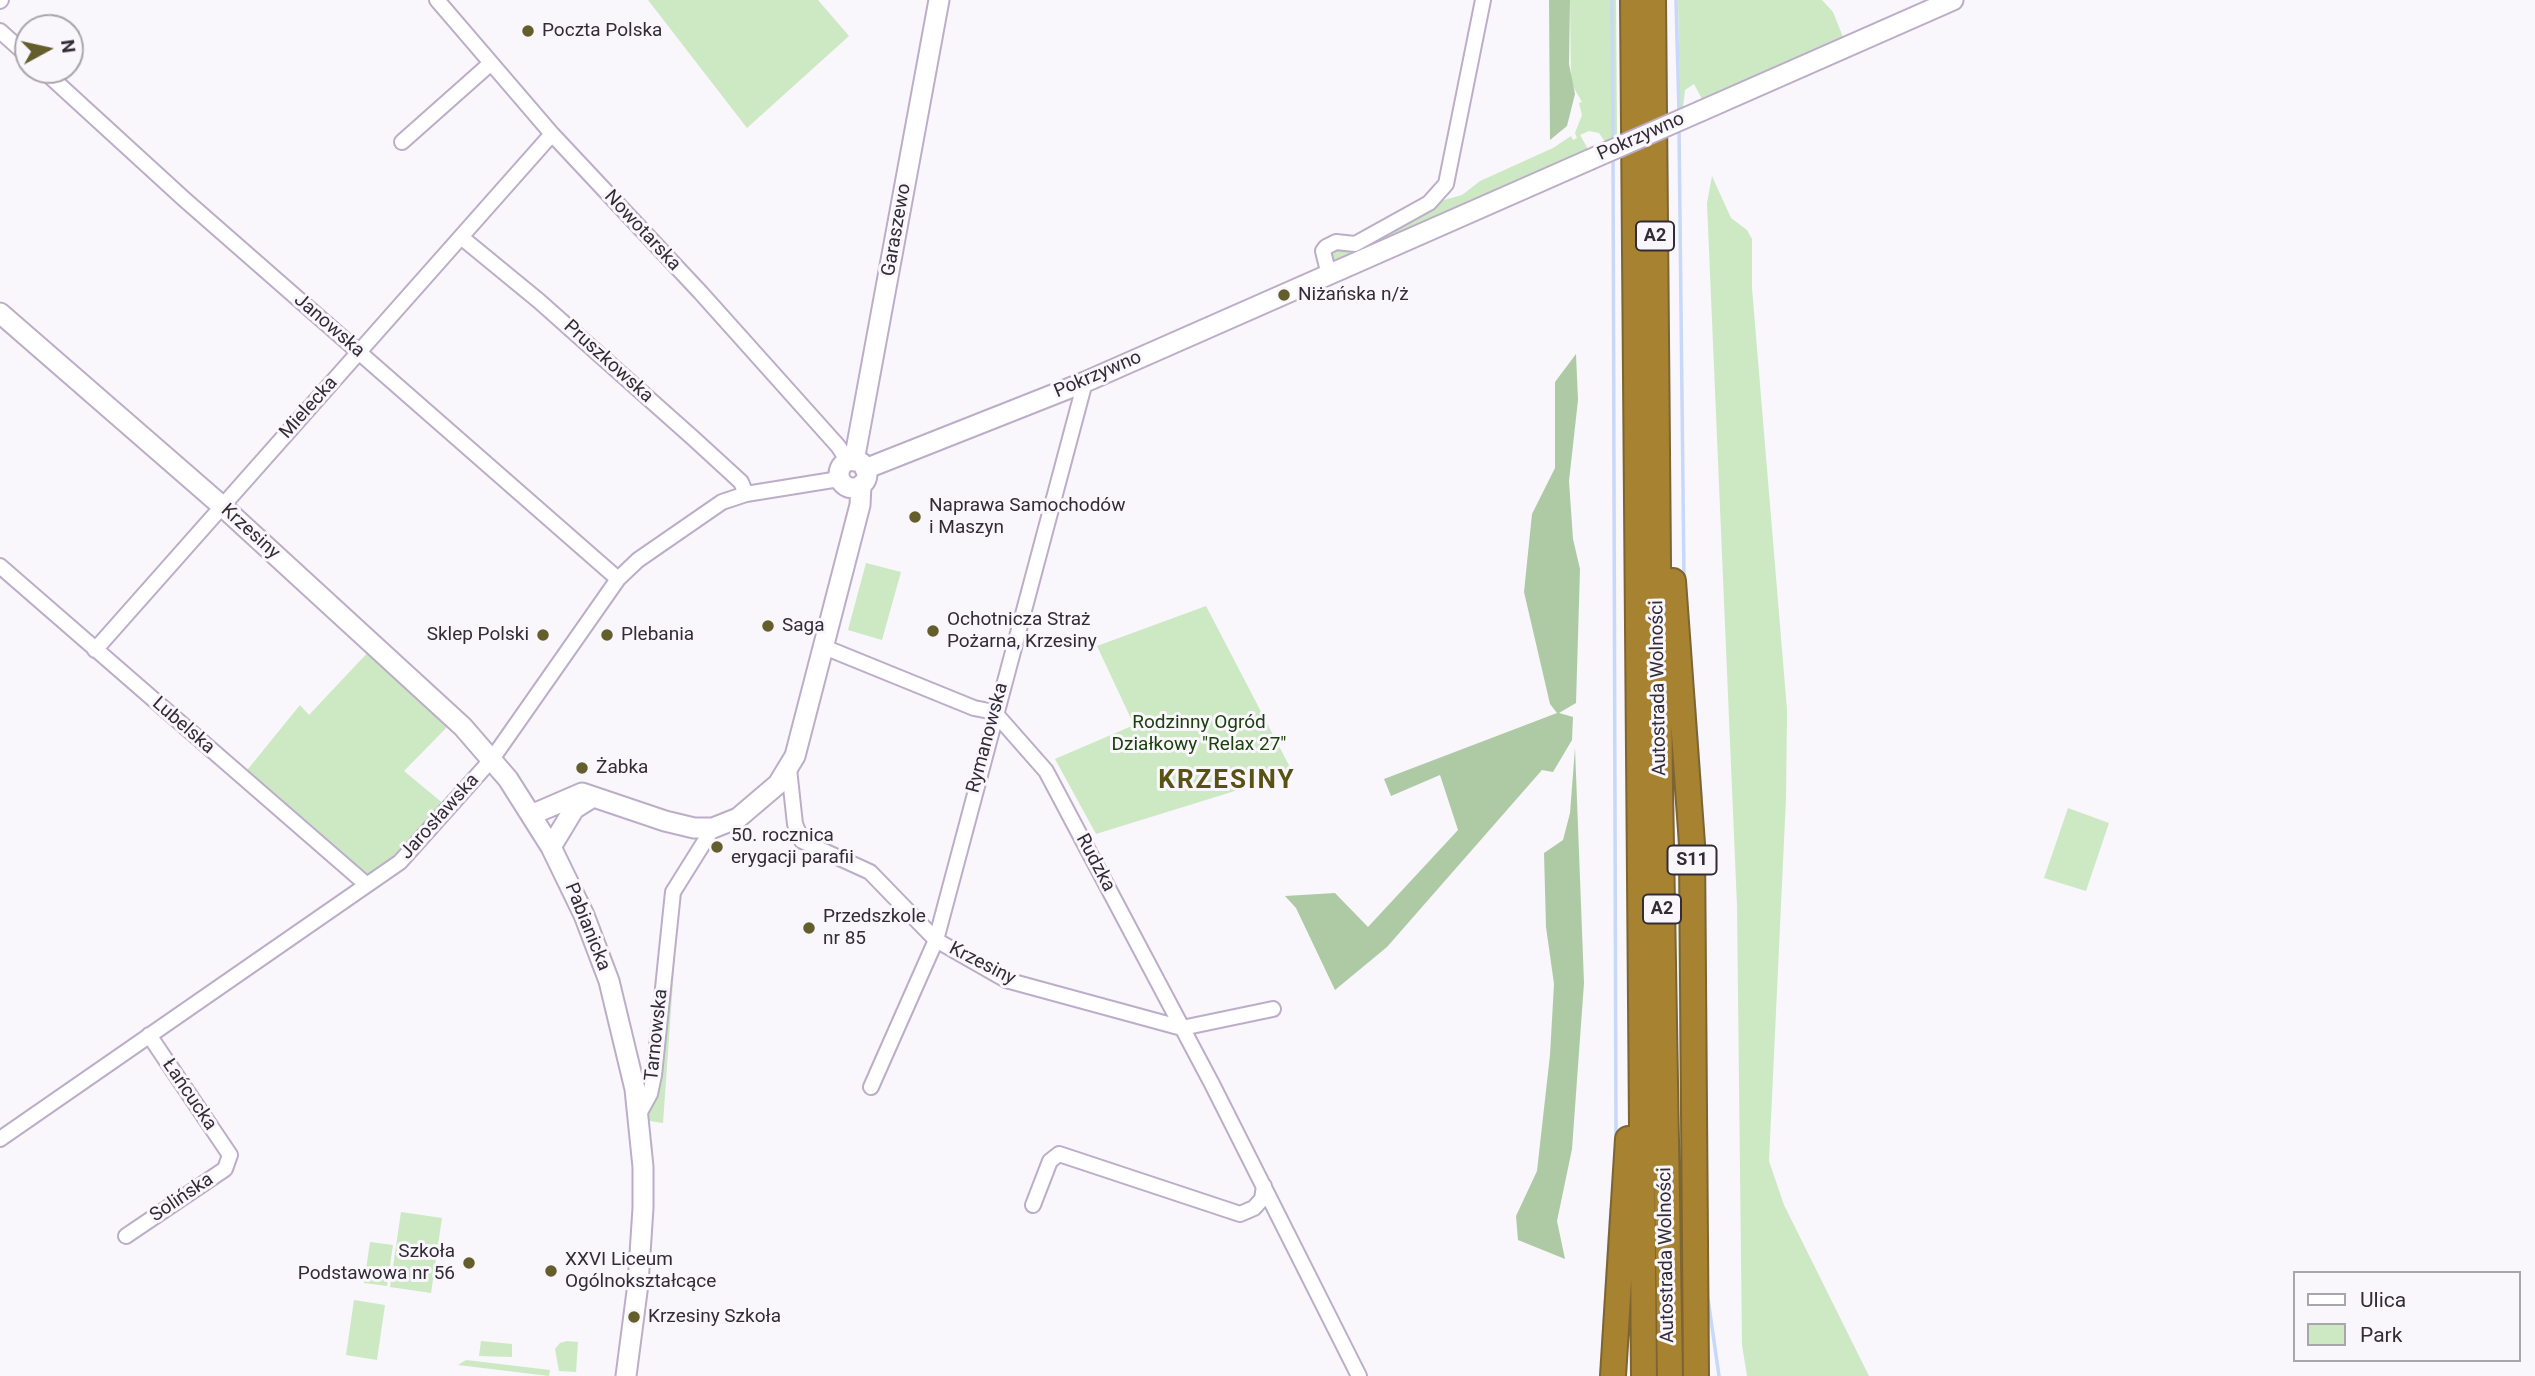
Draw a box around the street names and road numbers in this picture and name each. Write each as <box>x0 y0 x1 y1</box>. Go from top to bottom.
street label: Pokrzywno <box>1594 108 1688 166</box>
street label: Garaszewo <box>878 182 916 278</box>
street label: Nowotarska <box>599 186 685 276</box>
road number: A2 <box>1636 222 1674 250</box>
street label: Janowska <box>289 289 369 363</box>
street label: Pruszkowska <box>559 316 657 408</box>
street label: Pokrzywno <box>1051 346 1145 404</box>
street label: Mielecka <box>275 372 343 444</box>
street label: Krzesiny <box>216 500 284 564</box>
street label: Autostrada Wolności <box>1646 600 1672 776</box>
street label: Rymanowska <box>962 680 1014 796</box>
street label: Lubelska <box>147 693 219 759</box>
street label: Jarosławska <box>396 770 484 864</box>
street label: Rudzka <box>1070 830 1120 896</box>
road number: S11 <box>1668 846 1716 874</box>
street label: Pabianicka <box>559 880 615 974</box>
road number: A2 <box>1643 894 1681 924</box>
street label: Krzesiny <box>945 938 1019 990</box>
street label: Tarnowska <box>641 988 673 1082</box>
street label: Łańcucka <box>157 1055 221 1135</box>
street label: Autostrada Wolności <box>1654 1167 1680 1343</box>
street label: Solińska <box>146 1169 218 1227</box>

